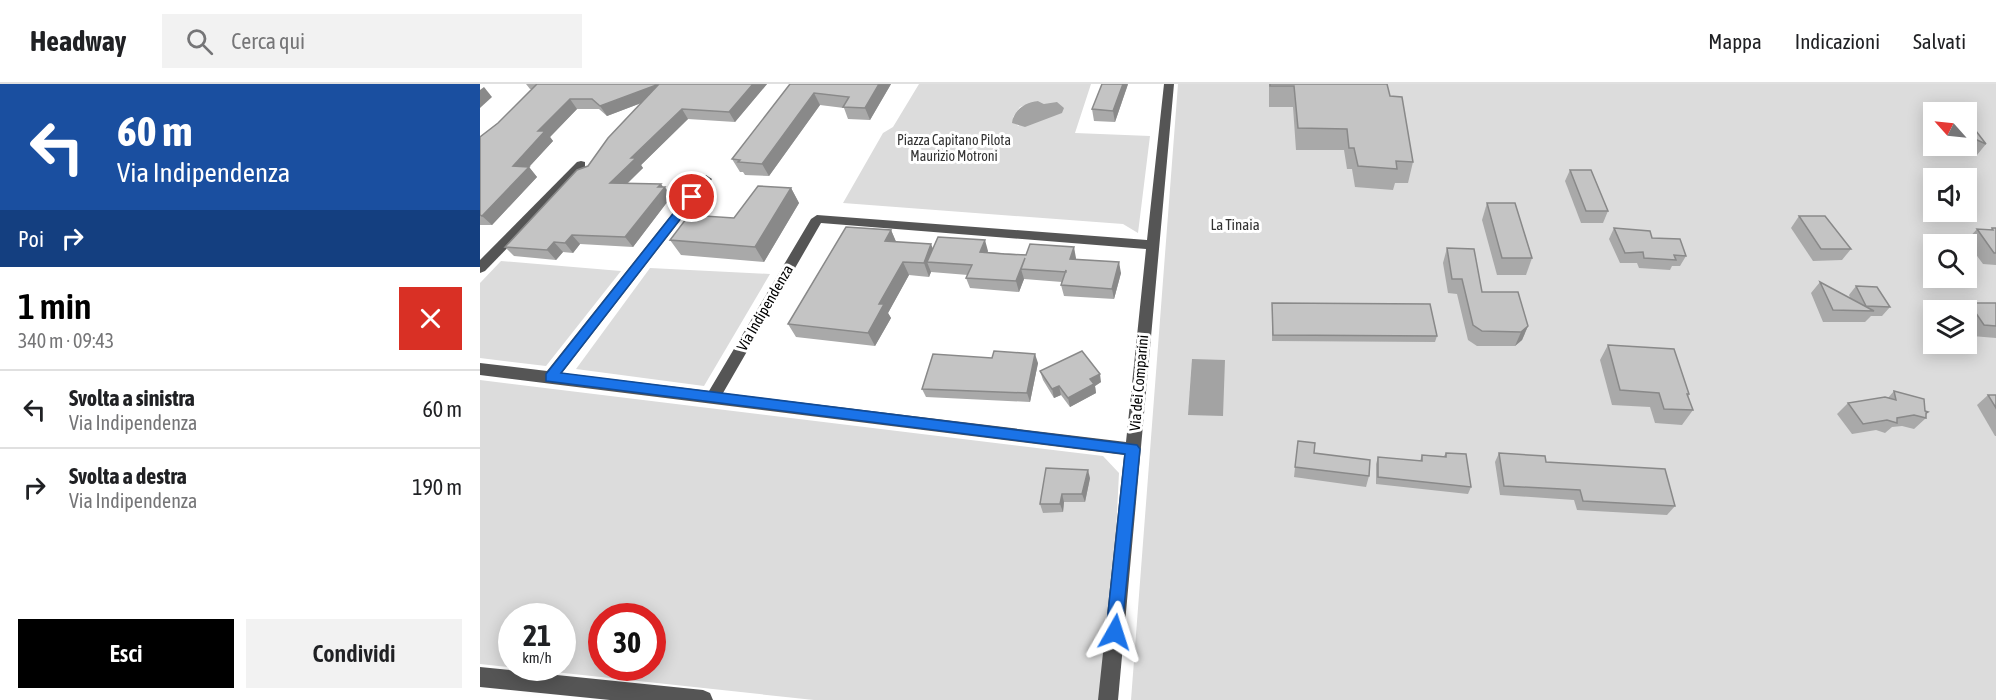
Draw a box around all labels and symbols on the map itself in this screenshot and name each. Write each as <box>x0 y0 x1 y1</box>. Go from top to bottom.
north arrow <box>1923 102 1977 156</box>
park label: Piazza Capitano Pilota Maurizio Motroni <box>897 132 1011 164</box>
pin <box>666 171 717 222</box>
park label: La Tinaia <box>1210 216 1260 233</box>
street label: Via Indipendenza <box>733 262 796 354</box>
street label: Via dei Comparini <box>1126 334 1151 432</box>
position arrow <box>1083 600 1147 664</box>
speed limit sign: 30 <box>588 603 666 681</box>

